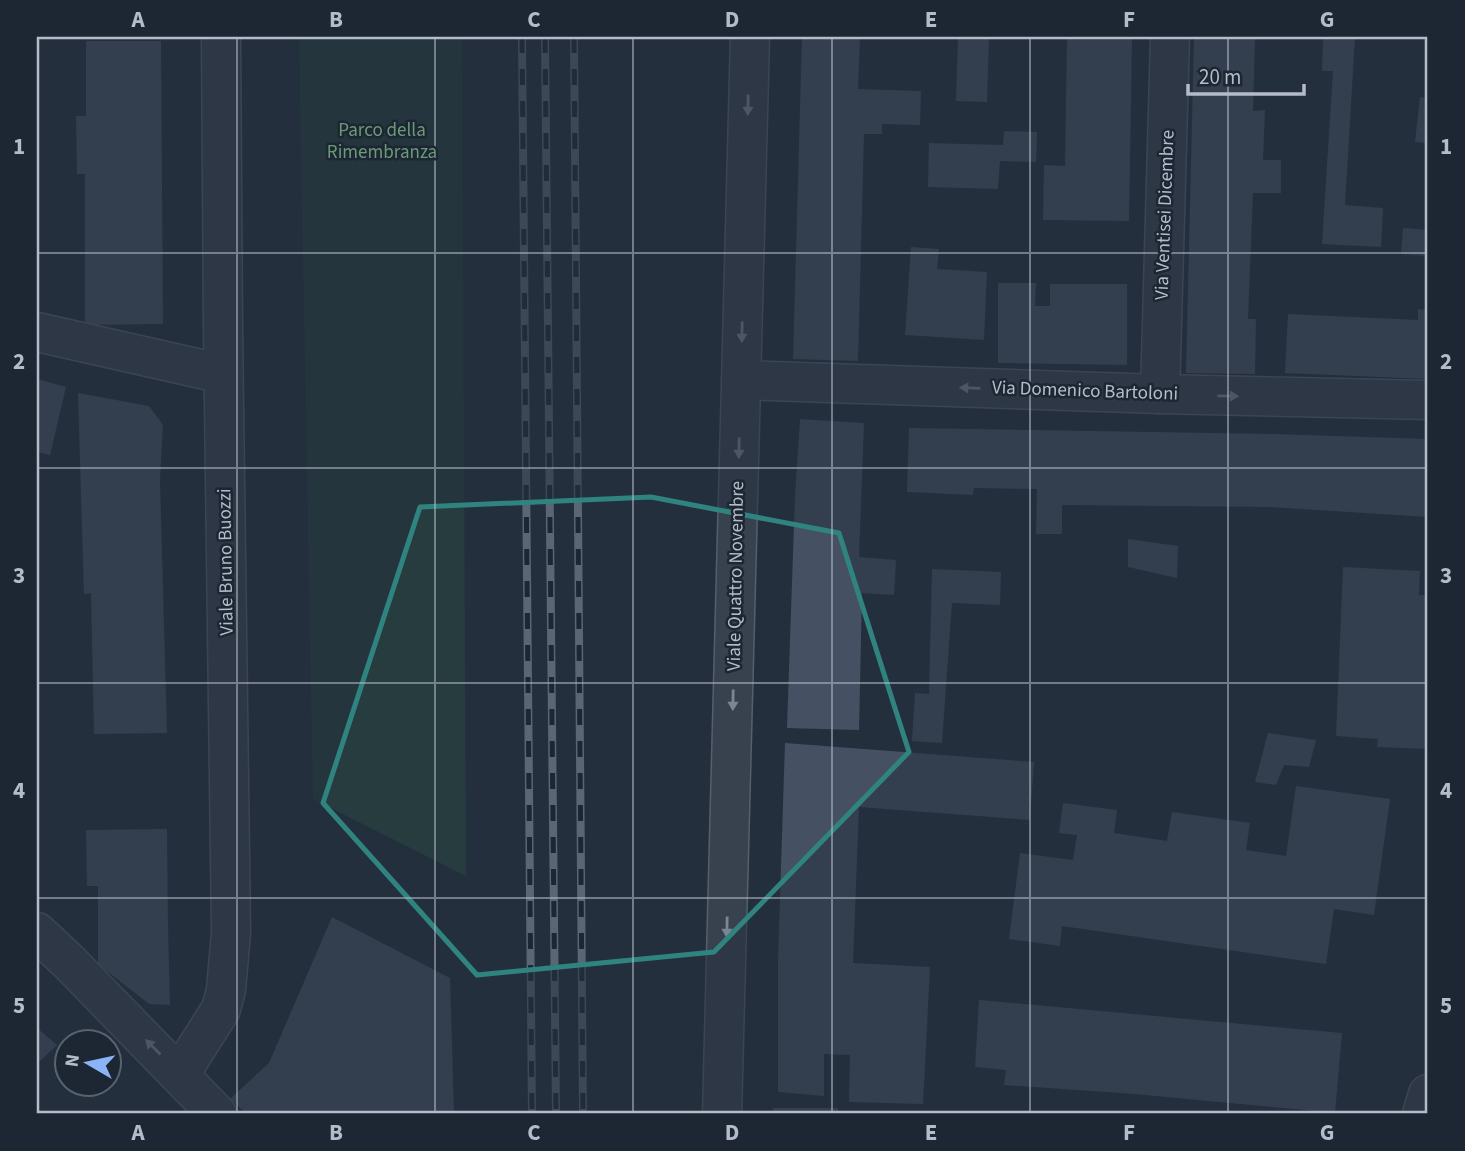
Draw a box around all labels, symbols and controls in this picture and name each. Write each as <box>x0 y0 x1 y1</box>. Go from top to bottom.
text: A <box>130 3 145 36</box>
text: B <box>329 3 343 36</box>
text: C <box>527 3 541 36</box>
text: D <box>725 3 739 36</box>
text: E <box>925 3 937 36</box>
text: F <box>1123 3 1135 36</box>
text: G <box>1320 3 1334 36</box>
scale bar <box>1188 52 1304 96</box>
text: 20 m <box>1199 62 1241 92</box>
one-way arrow <box>742 94 754 116</box>
park label: Parco della Rimembranza <box>327 117 437 166</box>
street label: Via Ventisei Dicembre <box>1149 129 1181 301</box>
text: 1 <box>13 130 25 163</box>
text: 1 <box>1440 130 1452 163</box>
one-way arrow <box>737 322 748 344</box>
text: 2 <box>13 345 25 378</box>
text: 2 <box>1440 345 1452 378</box>
street label: Via Domenico Bartoloni <box>991 374 1179 408</box>
one-way arrow <box>958 382 980 393</box>
one-way arrow <box>1218 390 1240 401</box>
one-way arrow <box>734 437 745 459</box>
street label: Viale Quattro Novembre <box>721 481 751 671</box>
street label: Viale Bruno Buozzi <box>211 488 241 636</box>
text: 3 <box>13 559 25 592</box>
text: 3 <box>1440 559 1452 592</box>
one-way arrow <box>727 689 739 711</box>
text: 4 <box>13 774 25 807</box>
text: 4 <box>1440 774 1452 807</box>
one-way arrow <box>721 917 733 939</box>
text: 5 <box>13 989 25 1022</box>
text: 5 <box>1440 989 1452 1022</box>
north arrow <box>52 1028 122 1098</box>
one-way arrow <box>145 1039 162 1056</box>
text: N <box>58 1052 87 1069</box>
text: A <box>130 1116 145 1149</box>
text: B <box>329 1116 343 1149</box>
text: C <box>527 1116 541 1149</box>
text: D <box>725 1116 739 1149</box>
text: E <box>925 1116 937 1149</box>
text: F <box>1123 1116 1135 1149</box>
text: G <box>1320 1116 1334 1149</box>

